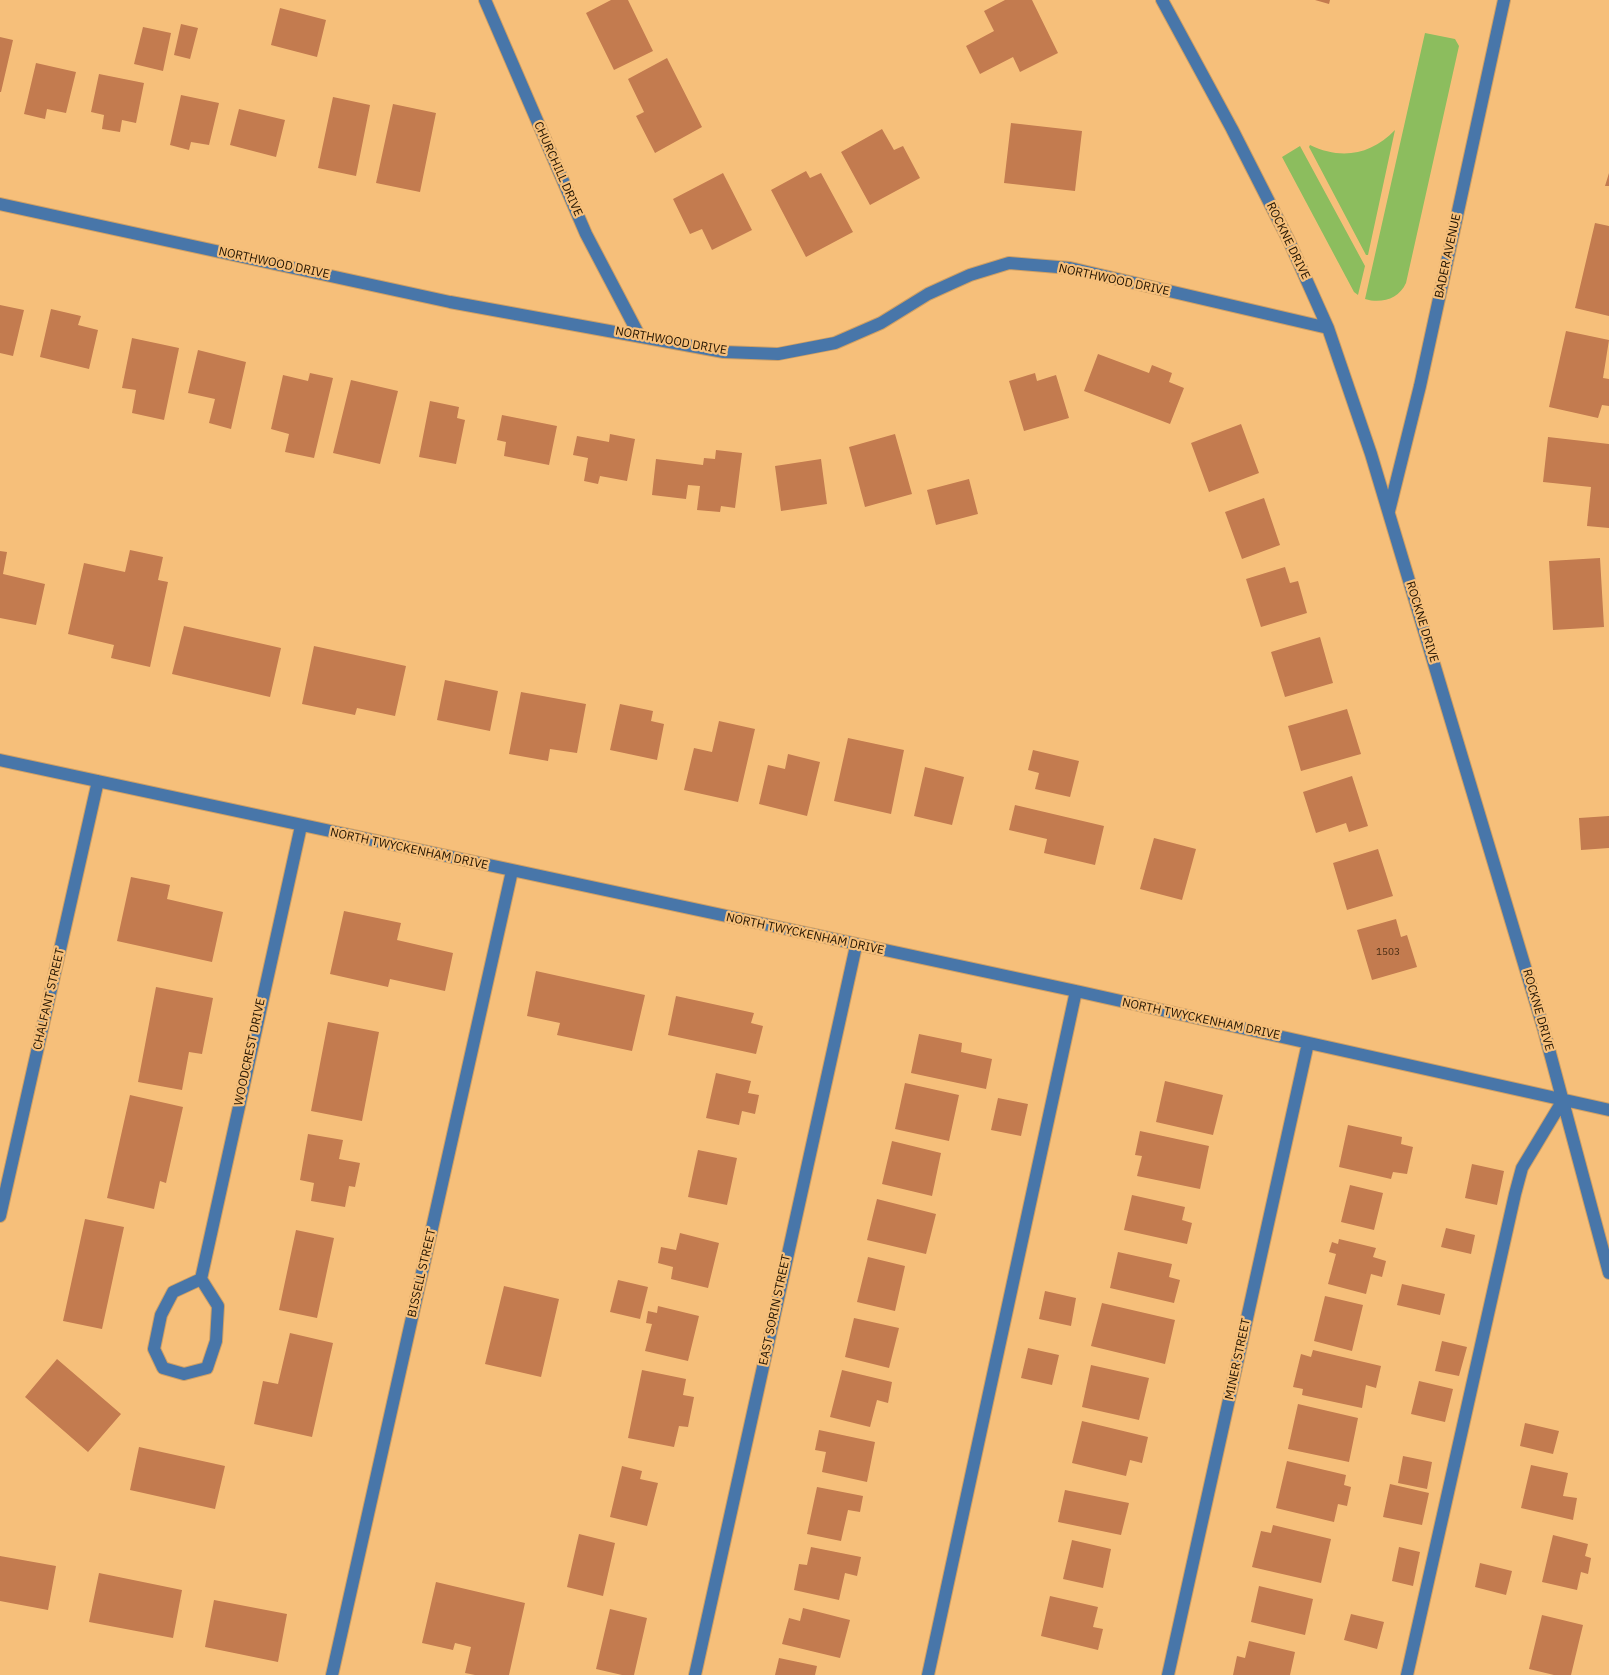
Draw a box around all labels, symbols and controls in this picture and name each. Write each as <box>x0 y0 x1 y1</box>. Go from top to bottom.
street label: CHURCHILL DRIVE <box>531 119 585 219</box>
street label: ROCKNE DRIVE <box>1263 200 1313 282</box>
street label: BADER AVENUE <box>1432 212 1464 300</box>
street label: NORTHWOOD DRIVE <box>217 244 331 282</box>
street label: NORTHWOOD DRIVE <box>1057 261 1171 299</box>
street label: NORTHWOOD DRIVE <box>614 324 728 358</box>
street label: ROCKNE DRIVE <box>1403 580 1441 664</box>
street label: NORTH TWYCKENHAM DRIVE <box>329 825 489 873</box>
street label: NORTH TWYCKENHAM DRIVE <box>725 910 885 958</box>
house number: 1503 <box>1376 946 1400 958</box>
street label: CHALFANT STREET <box>30 947 68 1051</box>
street label: ROCKNE DRIVE <box>1519 968 1557 1052</box>
street label: NORTH TWYCKENHAM DRIVE <box>1121 995 1281 1043</box>
street label: WOODCREST DRIVE <box>232 997 268 1107</box>
street label: BISSELL STREET <box>405 1227 439 1319</box>
street label: EAST SORIN STREET <box>756 1253 794 1367</box>
street label: MINER STREET <box>1222 1317 1254 1401</box>

